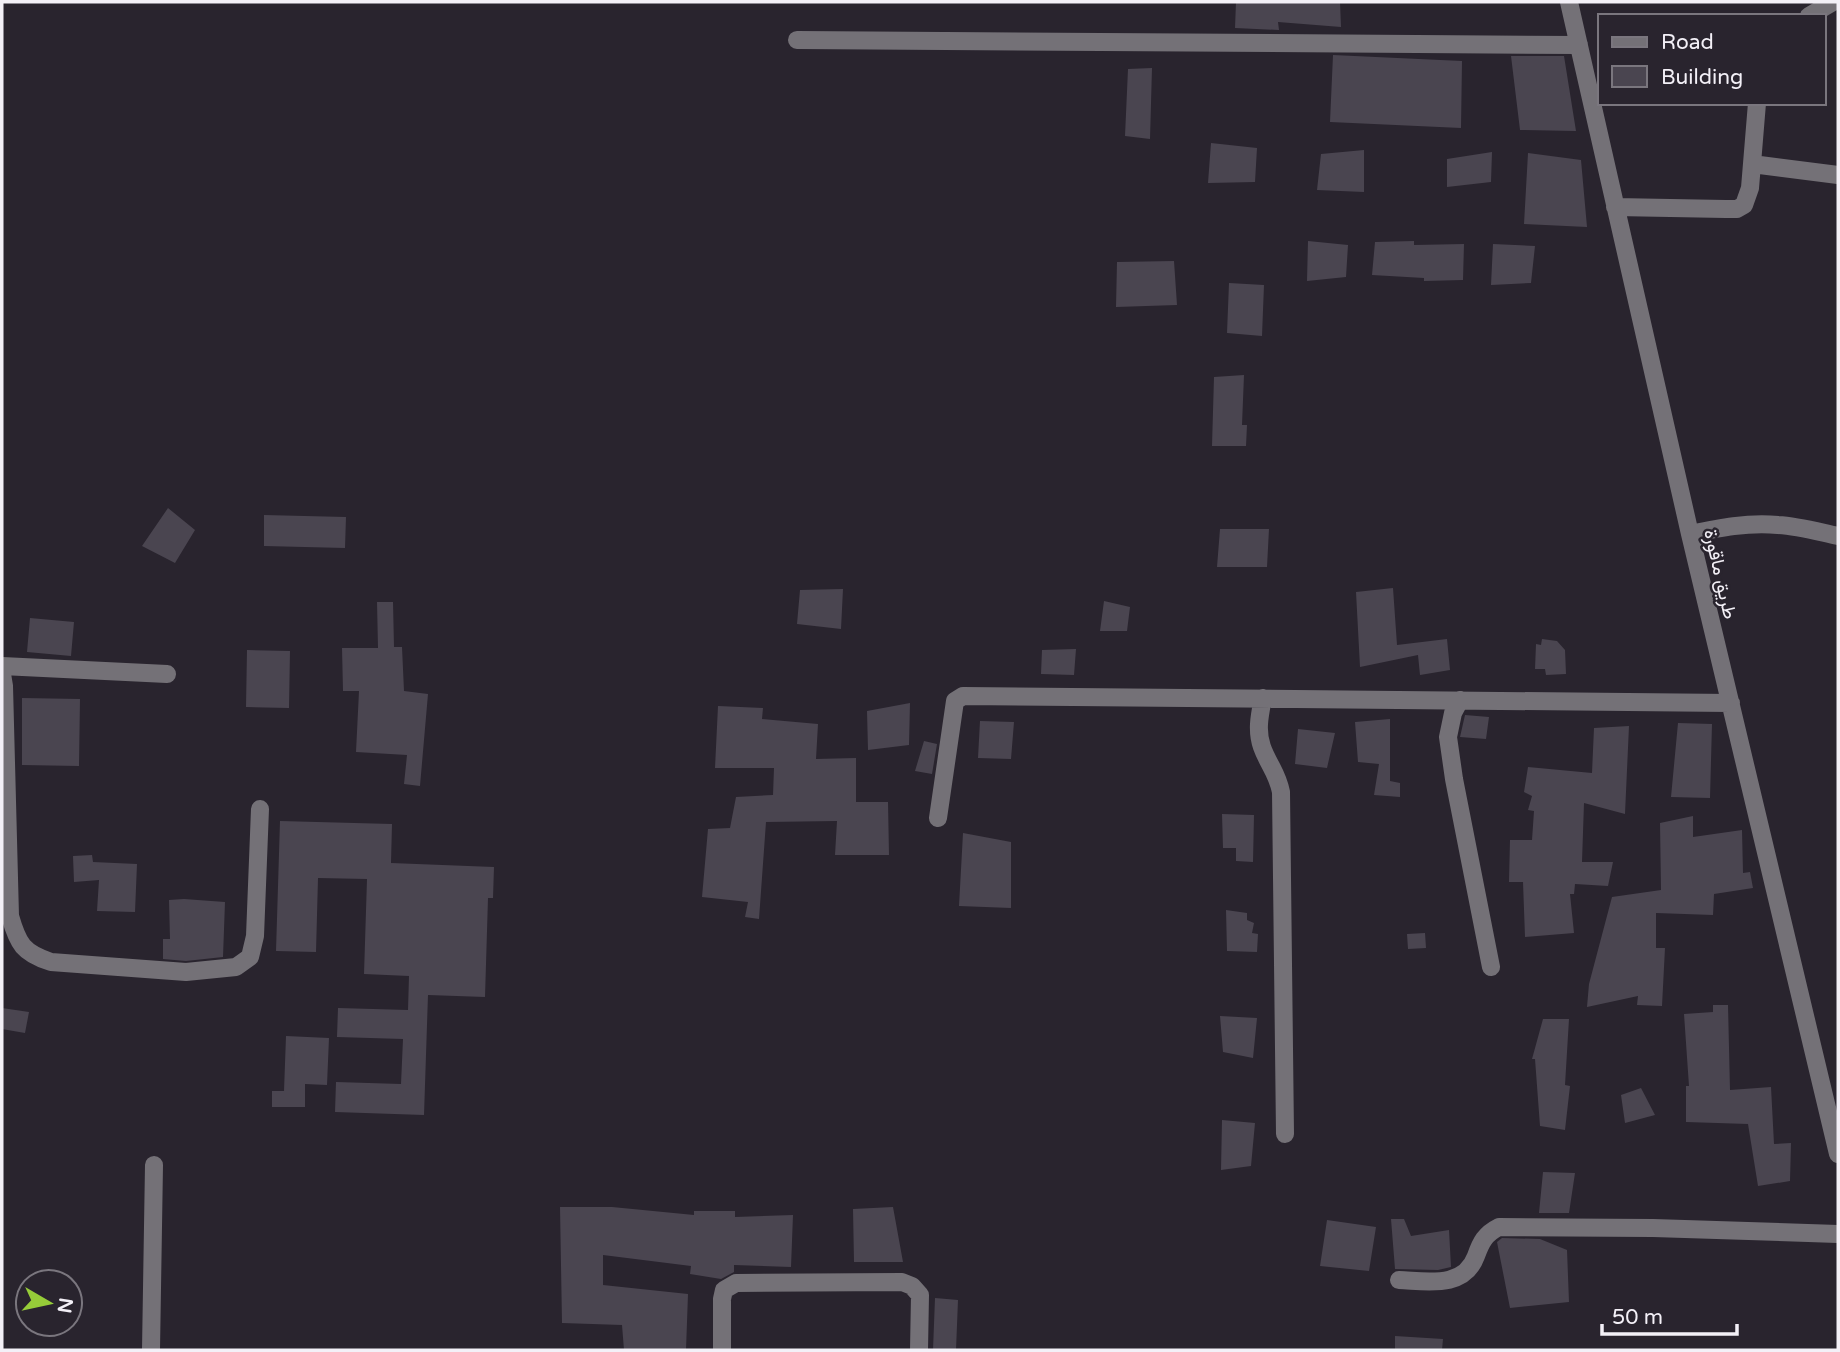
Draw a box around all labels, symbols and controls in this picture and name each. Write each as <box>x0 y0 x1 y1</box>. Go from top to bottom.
legend <box>1598 14 1826 105</box>
text: Road <box>1661 30 1714 55</box>
text: Building <box>1661 65 1743 90</box>
street label: طريق ماقورة <box>1699 527 1741 621</box>
north arrow <box>14 1268 84 1338</box>
scale bar <box>1602 1292 1737 1336</box>
text: N <box>53 1296 77 1315</box>
text: 50 m <box>1612 1305 1663 1330</box>

